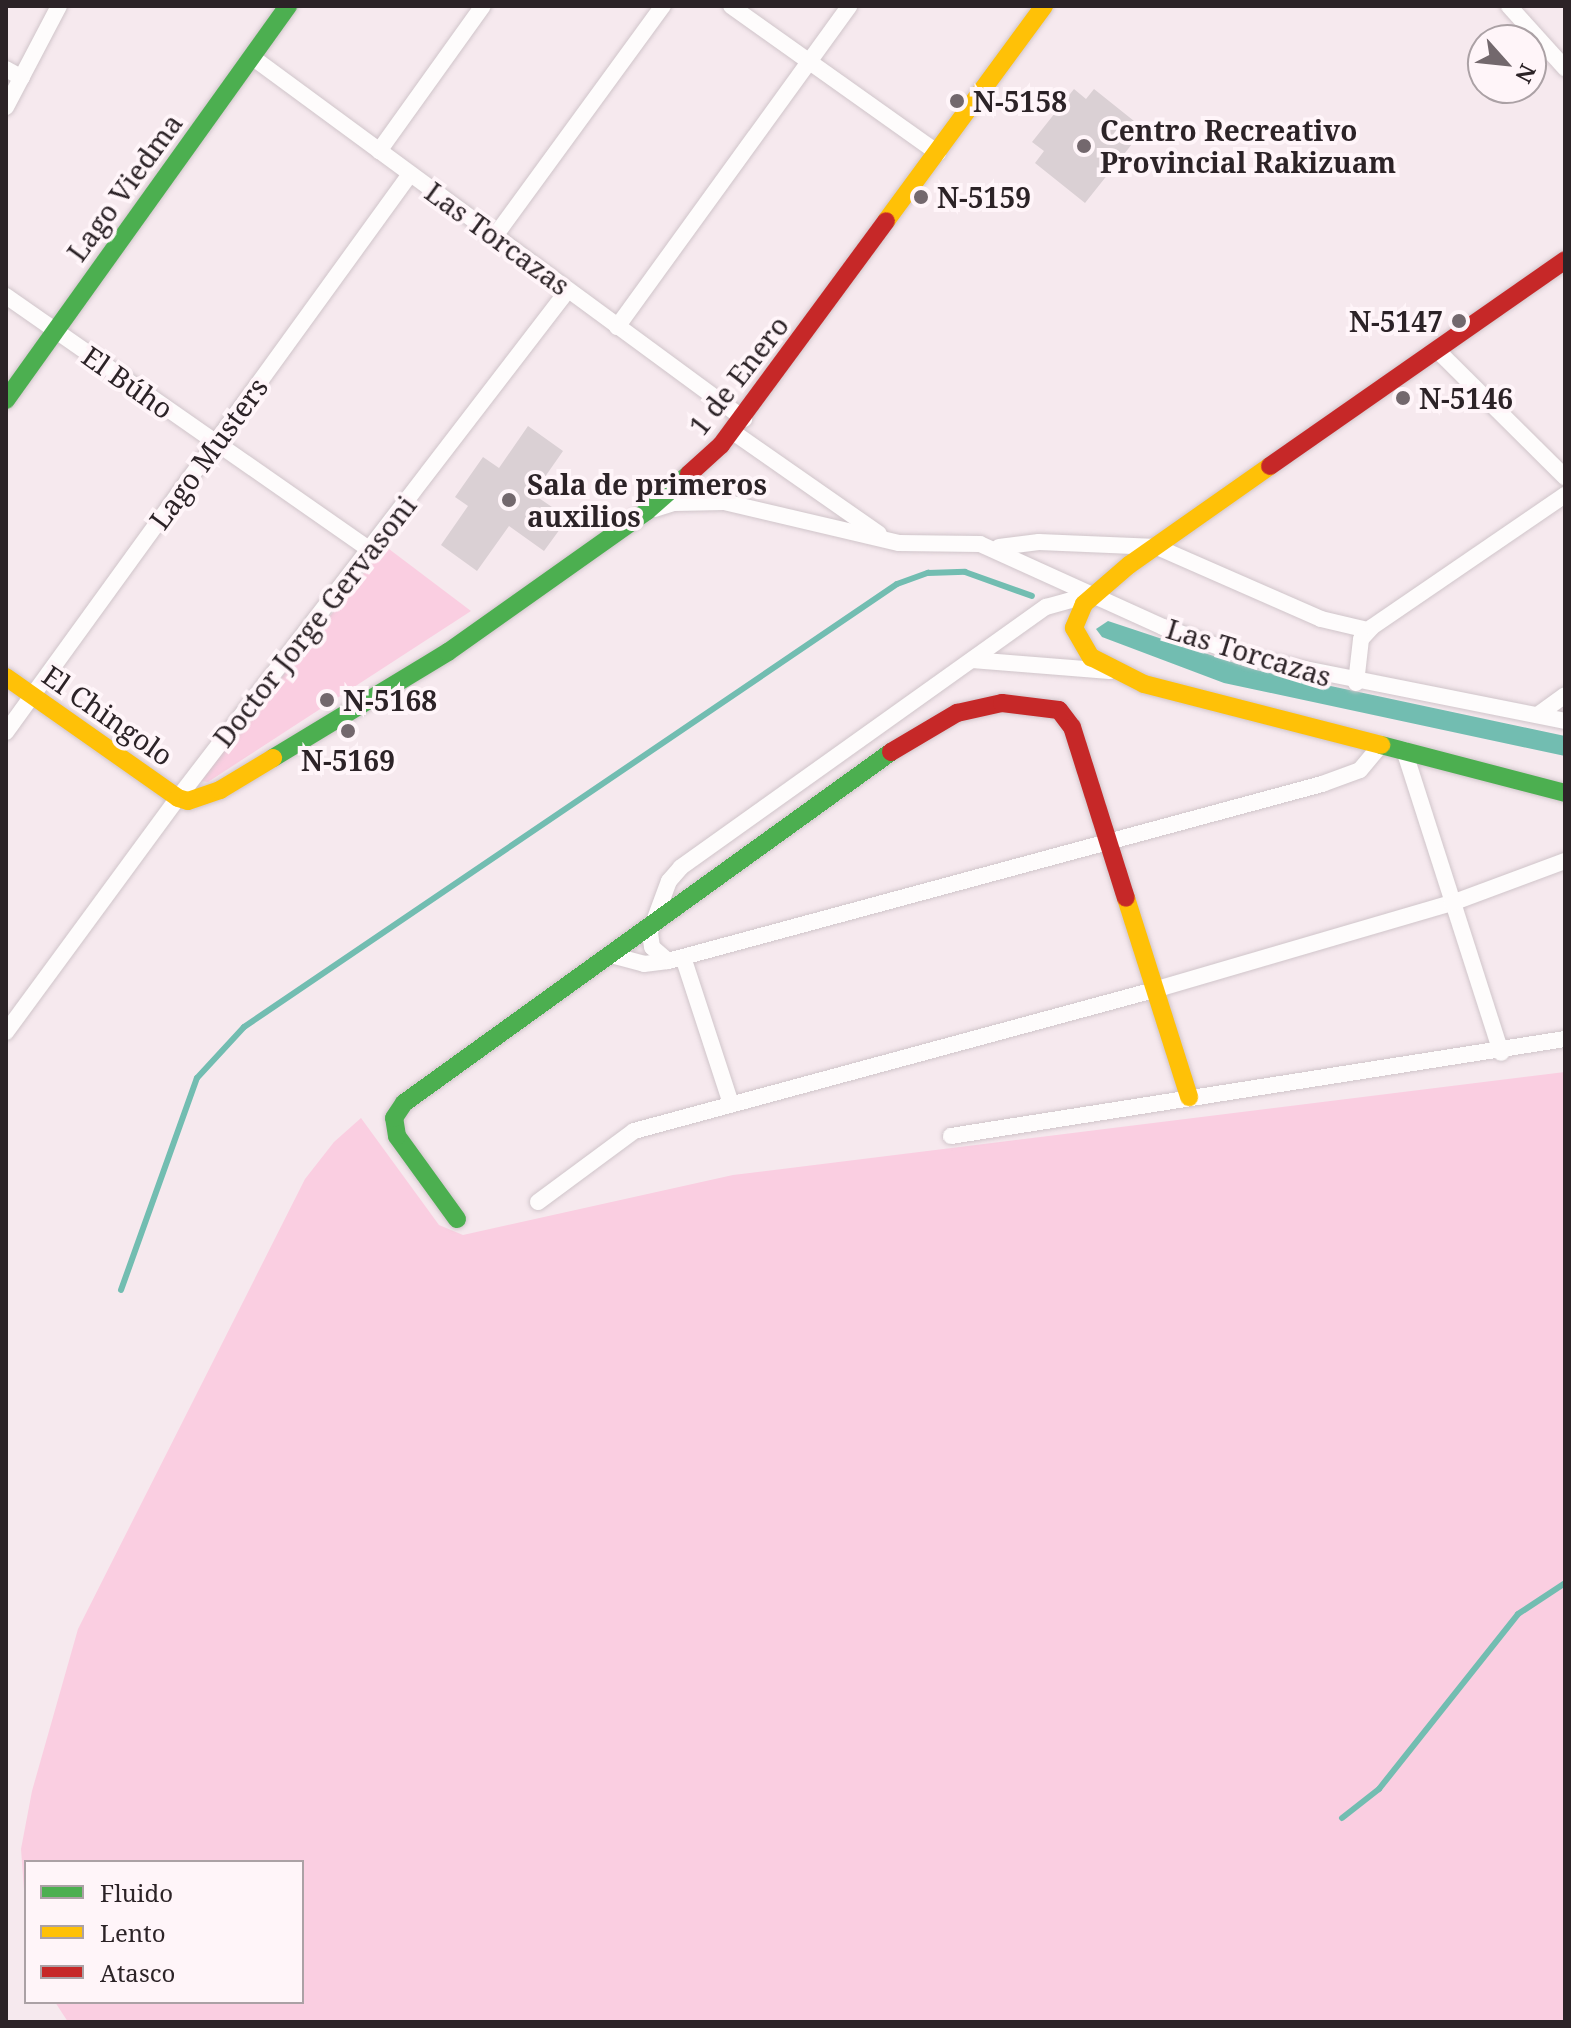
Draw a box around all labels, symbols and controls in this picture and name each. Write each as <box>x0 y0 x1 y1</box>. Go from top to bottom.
north arrow <box>1467 24 1547 104</box>
text: N <box>1509 59 1544 89</box>
place label: N-5158 <box>973 84 1067 118</box>
marker: N-5158 <box>948 92 966 110</box>
street label: Lago Viedma <box>59 107 189 267</box>
place label: Centro Recreativo Provincial Rakizuam <box>1100 113 1396 179</box>
marker: Centro Recreativo Provincial Rakizuam <box>1075 137 1093 155</box>
street label: Las Torcazas <box>419 174 577 302</box>
place label: N-5159 <box>937 180 1031 214</box>
marker: N-5159 <box>912 188 930 206</box>
place label: N-5147 <box>1349 304 1443 338</box>
street label: 1 de Enero <box>681 309 795 441</box>
marker: N-5147 <box>1450 312 1468 330</box>
street label: El Búho <box>76 339 180 425</box>
street label: Lago Musters <box>142 371 274 535</box>
place label: N-5146 <box>1419 381 1513 415</box>
marker: N-5146 <box>1394 389 1412 407</box>
place label: Sala de primeros auxilios <box>527 467 767 533</box>
street label: Doctor Jorge Gervasoni <box>206 489 422 753</box>
marker: Sala de primeros auxilios <box>498 489 520 511</box>
street label: Las Torcazas <box>1163 611 1335 693</box>
street label: El Chingolo <box>36 658 180 772</box>
place label: N-5168 <box>343 683 437 717</box>
marker: N-5168 <box>318 691 336 709</box>
marker: N-5169 <box>339 722 357 740</box>
place label: N-5169 <box>301 743 395 777</box>
legend <box>24 1860 304 2004</box>
text: Fluido <box>100 1876 173 1909</box>
text: Lento <box>100 1916 166 1949</box>
text: Atasco <box>100 1956 175 1989</box>

